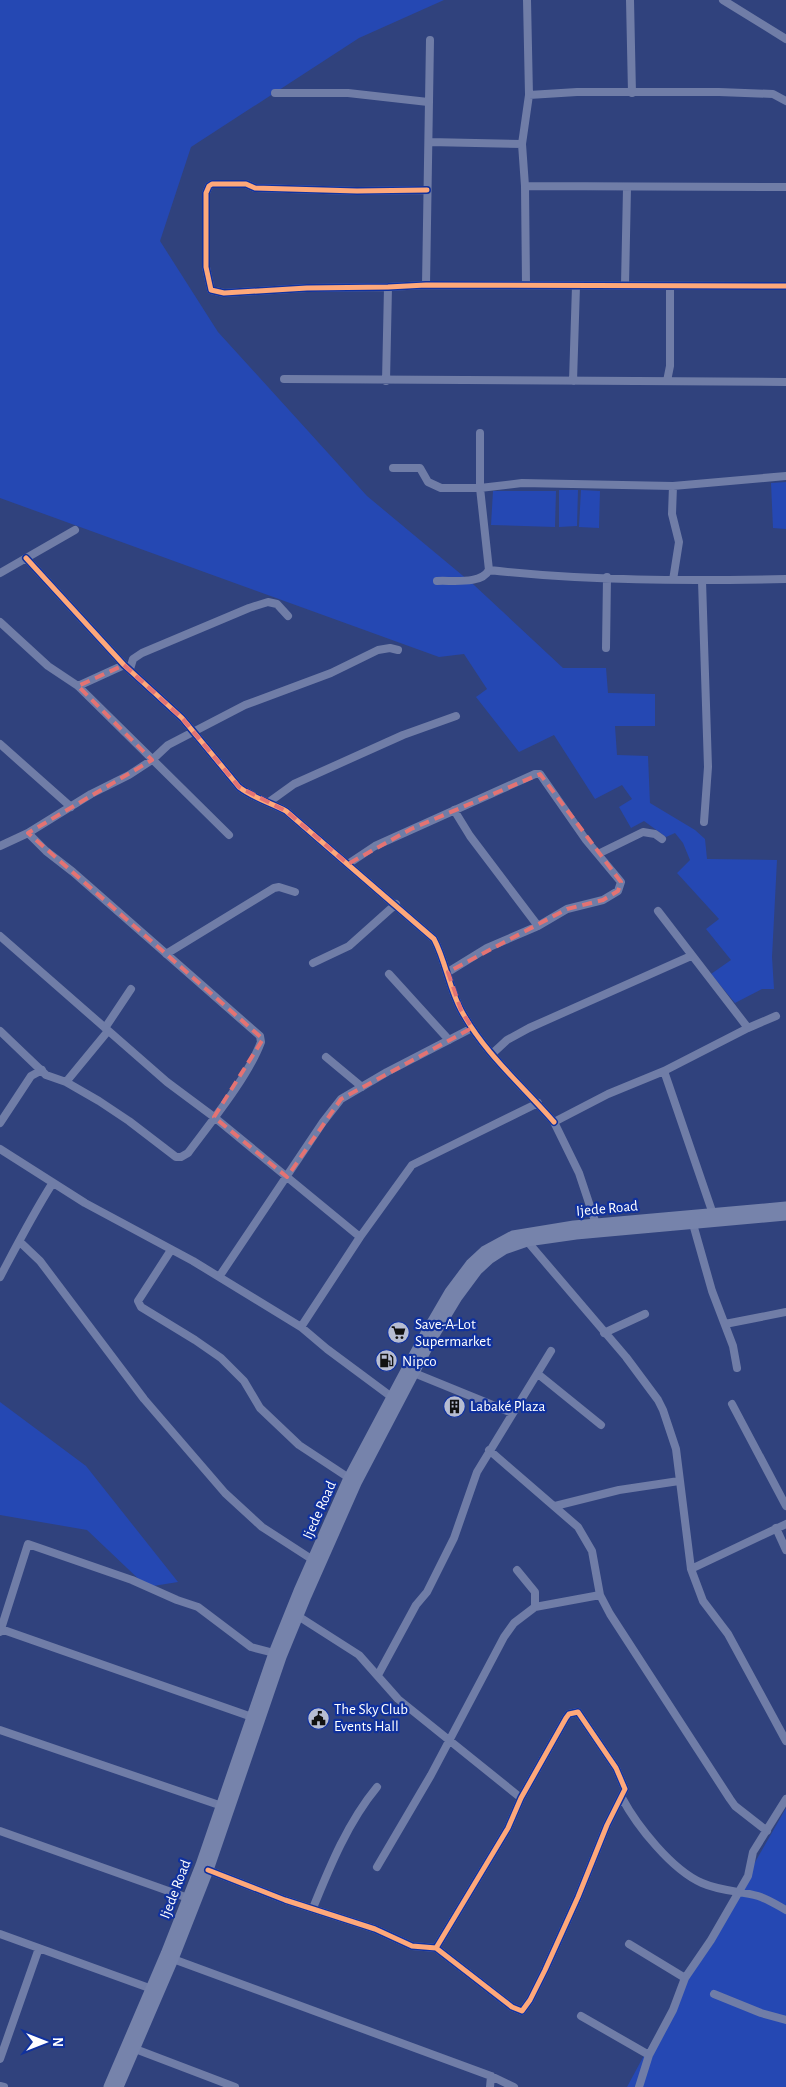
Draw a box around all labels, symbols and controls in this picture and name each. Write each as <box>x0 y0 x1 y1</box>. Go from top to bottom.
street label: Ijede Road <box>576 1198 639 1219</box>
place label: Save-A-Lot Supermarket <box>415 1317 491 1349</box>
supermarket icon: Save-A-Lot Supermarket <box>387 1321 411 1345</box>
fuel station icon: Nipco <box>374 1349 398 1373</box>
place label: Nipco <box>402 1354 437 1369</box>
building icon: Labaké Plaza <box>442 1394 466 1418</box>
place label: Labaké Plaza <box>470 1399 545 1414</box>
street label: Ijede Road <box>300 1479 339 1542</box>
place label: The Sky Club Events Hall <box>334 1702 408 1734</box>
public building icon: The Sky Club Events Hall <box>306 1706 330 1730</box>
street label: Ijede Road <box>157 1857 194 1921</box>
north arrow <box>20 2017 70 2067</box>
text: N <box>50 2037 64 2047</box>

